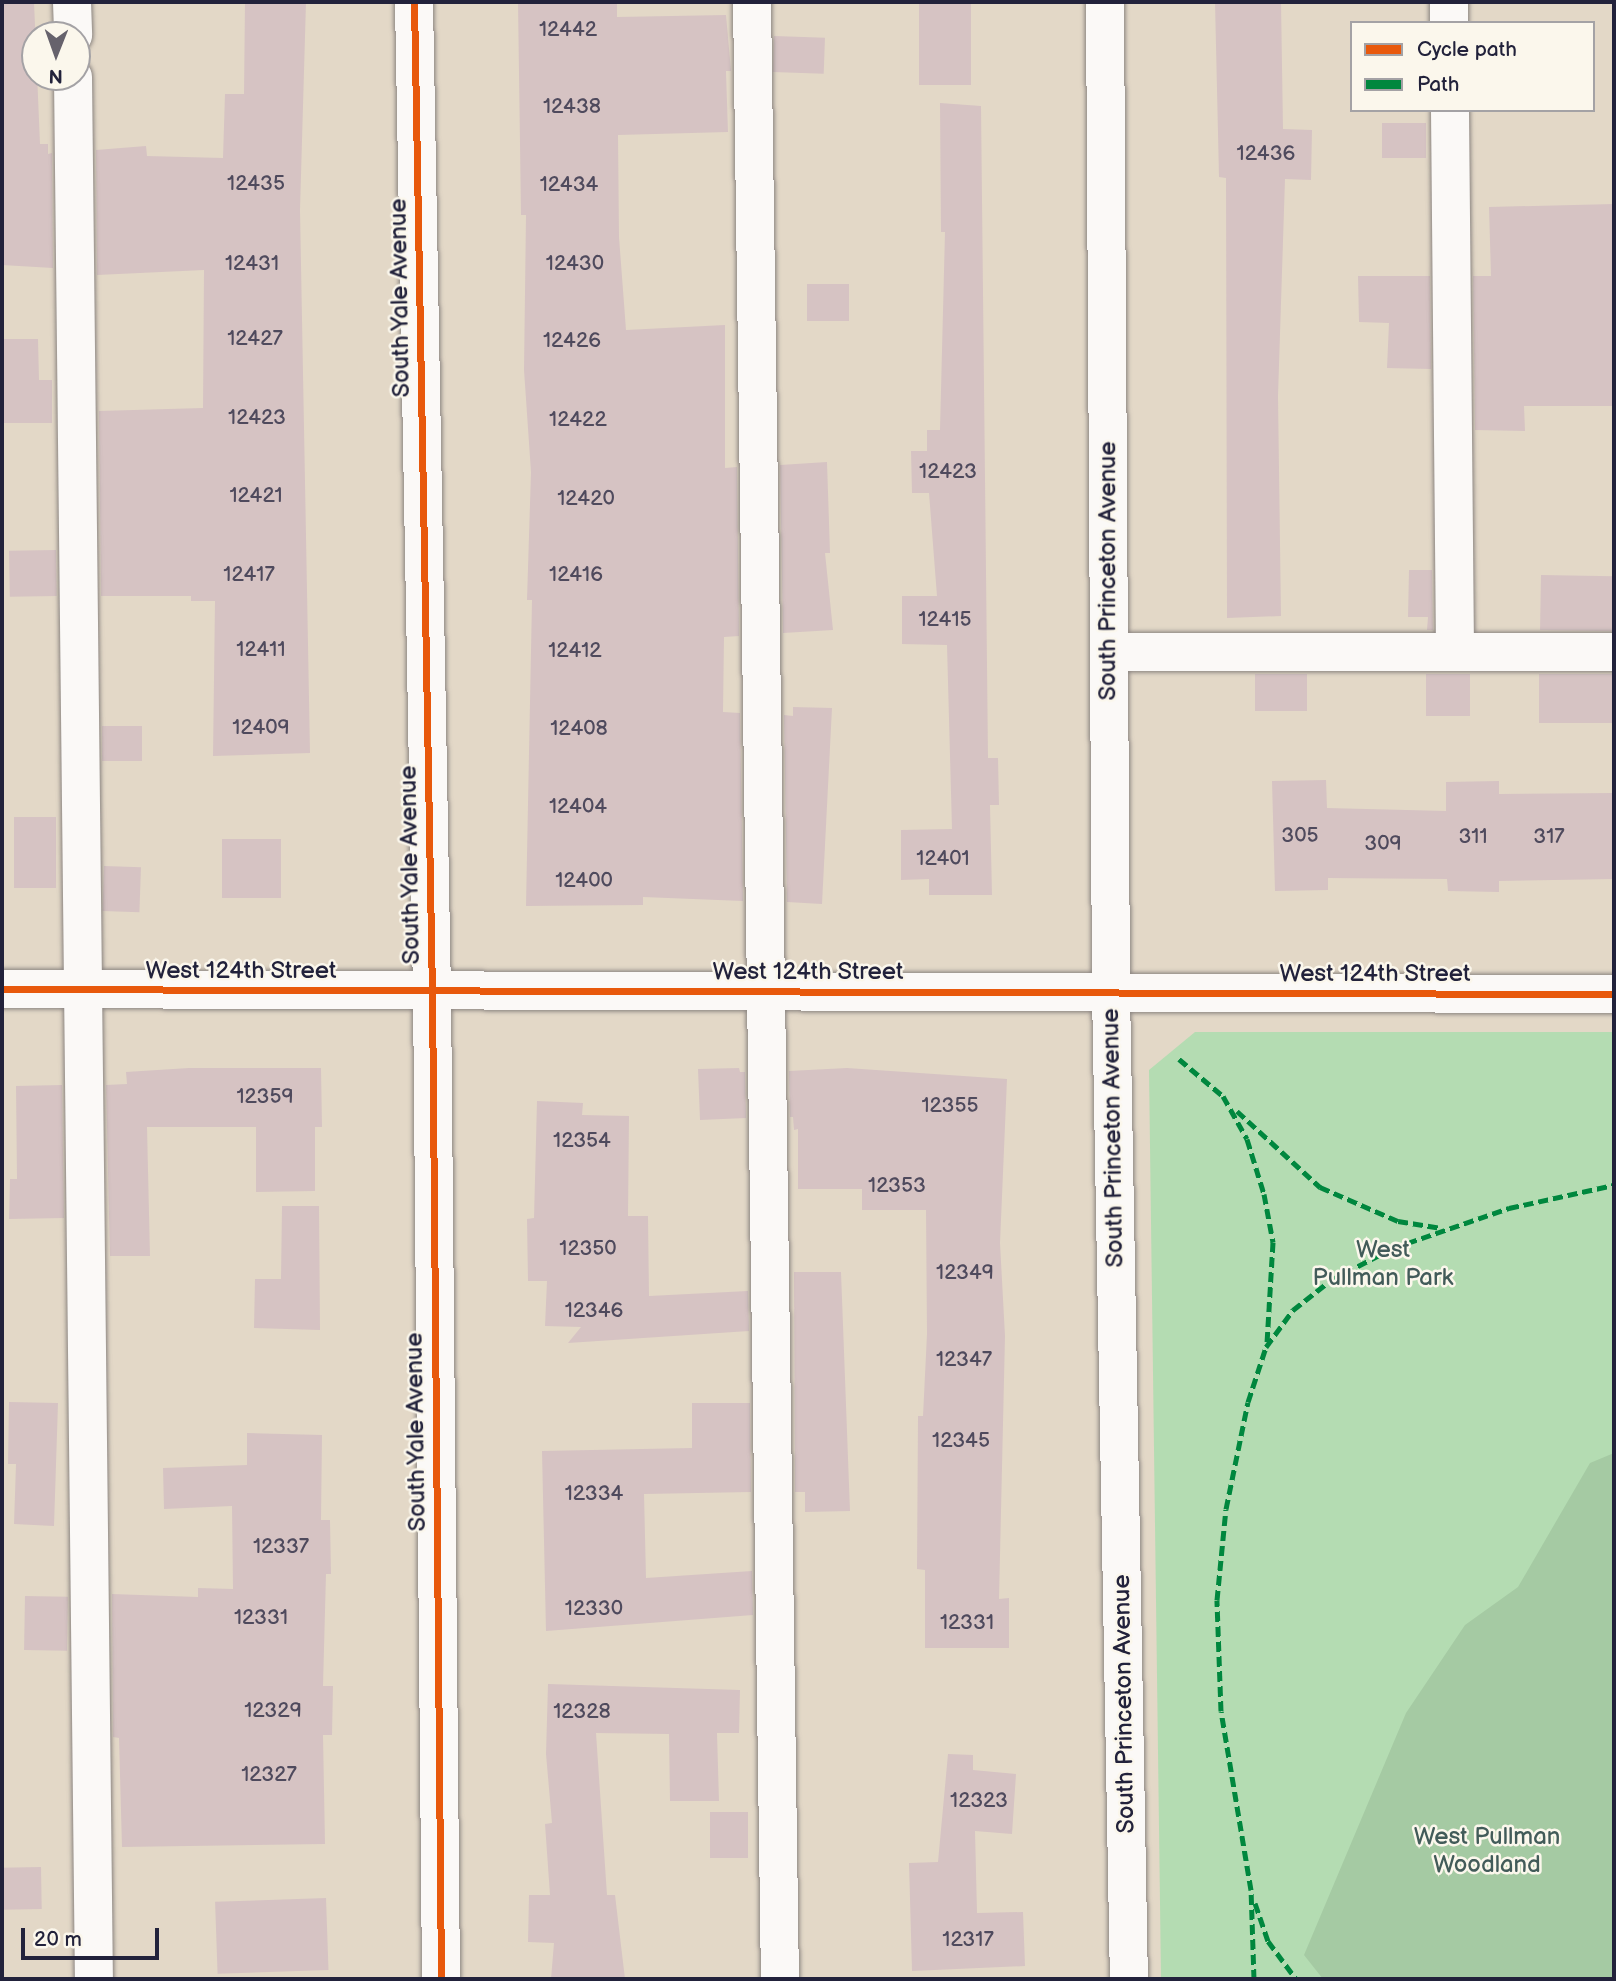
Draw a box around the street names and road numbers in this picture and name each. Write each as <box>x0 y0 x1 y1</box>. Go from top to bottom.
street label: South Yale Avenue <box>384 198 416 398</box>
street label: South Princeton Avenue <box>1094 441 1122 701</box>
street label: South Yale Avenue <box>394 765 426 965</box>
street label: West 124th Street <box>145 957 337 985</box>
street label: West 124th Street <box>712 958 904 986</box>
street label: West 124th Street <box>1279 960 1471 988</box>
street label: South Princeton Avenue <box>1096 1008 1130 1268</box>
street label: South Yale Avenue <box>400 1332 432 1532</box>
street label: South Princeton Avenue <box>1107 1574 1141 1834</box>

